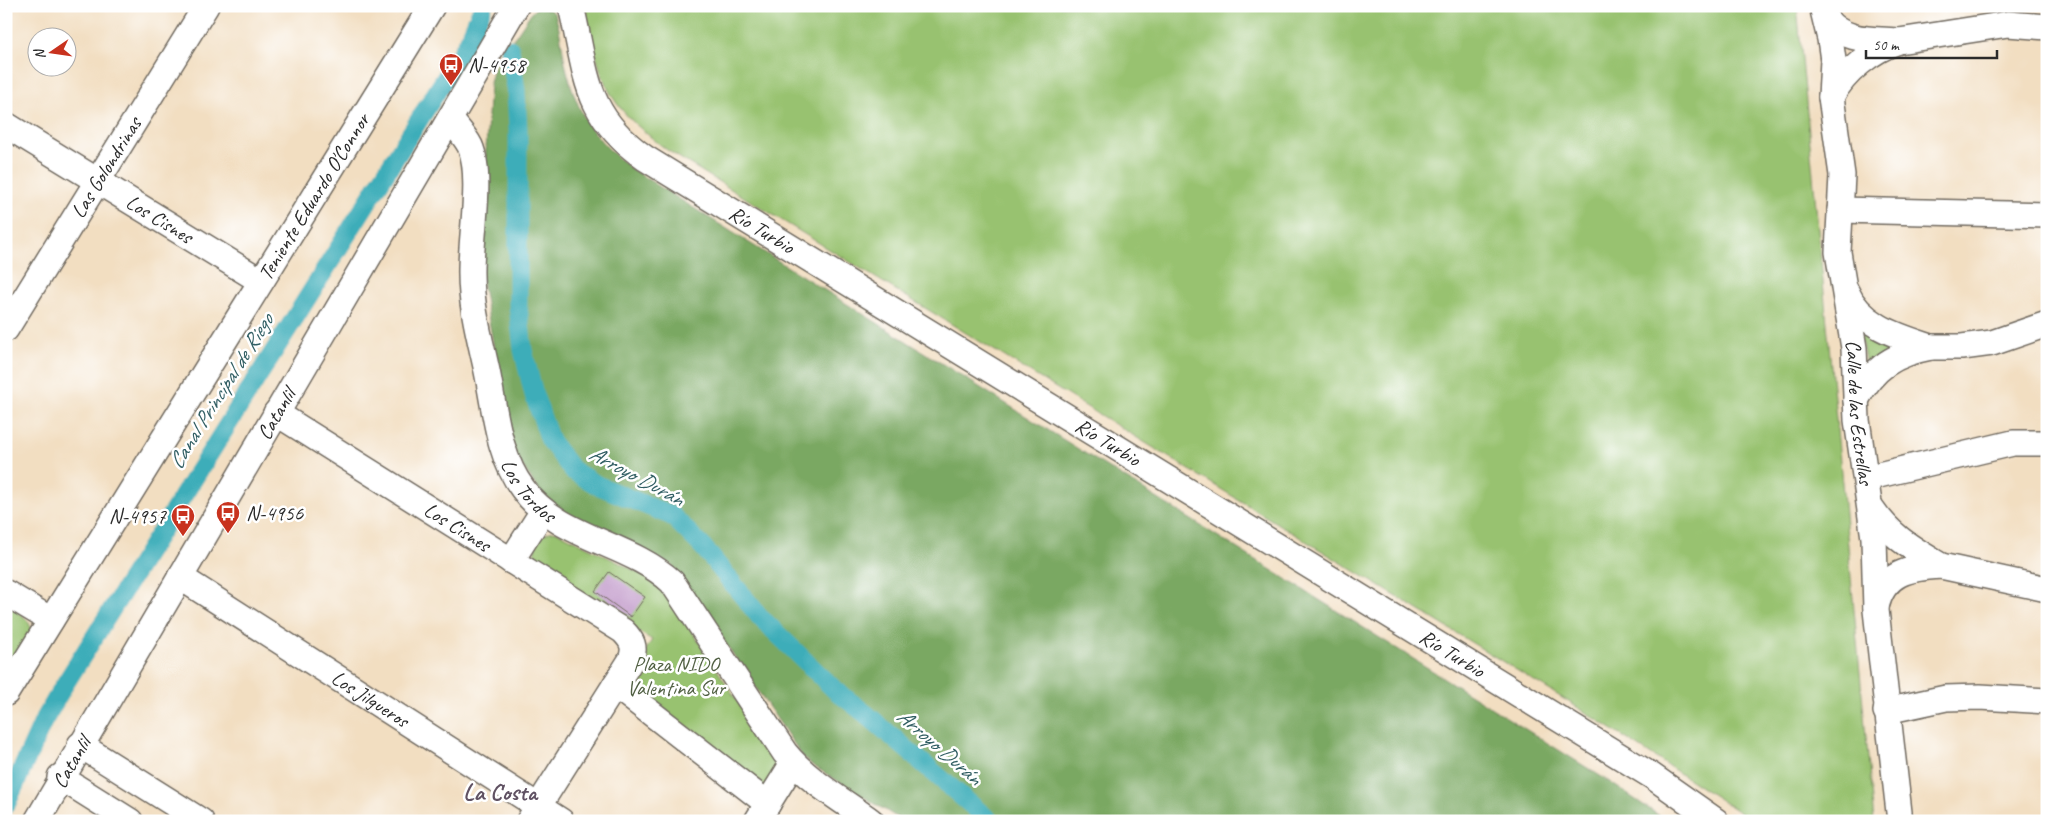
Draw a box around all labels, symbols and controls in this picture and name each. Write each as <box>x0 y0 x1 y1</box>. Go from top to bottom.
north arrow <box>28 28 78 78</box>
scale bar <box>1866 28 1997 60</box>
text: 50 m <box>1873 36 1900 55</box>
text: N <box>30 46 49 61</box>
bus stop icon: N-4958 <box>438 52 464 86</box>
place label: N-4958 <box>468 52 528 78</box>
street label: Teniente Eduardo O'Connor <box>252 107 376 285</box>
street label: Las Golondrinas <box>65 111 148 223</box>
street label: Los Cisnes <box>121 189 199 250</box>
street label: Río Turbio <box>724 200 801 260</box>
water label: Canal Principal de Riego <box>162 306 282 474</box>
street label: Calle de las Estrellas <box>1840 338 1879 488</box>
street label: Catanlil <box>251 381 303 444</box>
street label: Río Turbio <box>1071 412 1147 473</box>
water label: Arroyo Durán <box>584 439 691 513</box>
street label: Los Tordos <box>495 455 562 529</box>
street label: Los Cisnes <box>419 496 497 558</box>
bus stop icon: N-4956 <box>215 500 241 534</box>
place label: N-4956 <box>246 500 304 526</box>
place label: N-4957 <box>109 503 168 529</box>
bus stop icon: N-4957 <box>170 503 196 537</box>
street label: Río Turbio <box>1415 624 1491 684</box>
park label: Plaza NIDO Valentina Sur <box>627 651 727 701</box>
street label: Los Jilgueros <box>327 665 415 734</box>
water label: Arroyo Durán <box>891 702 989 793</box>
street label: Catanlil <box>46 729 98 793</box>
district label: La Costa <box>463 777 539 807</box>

